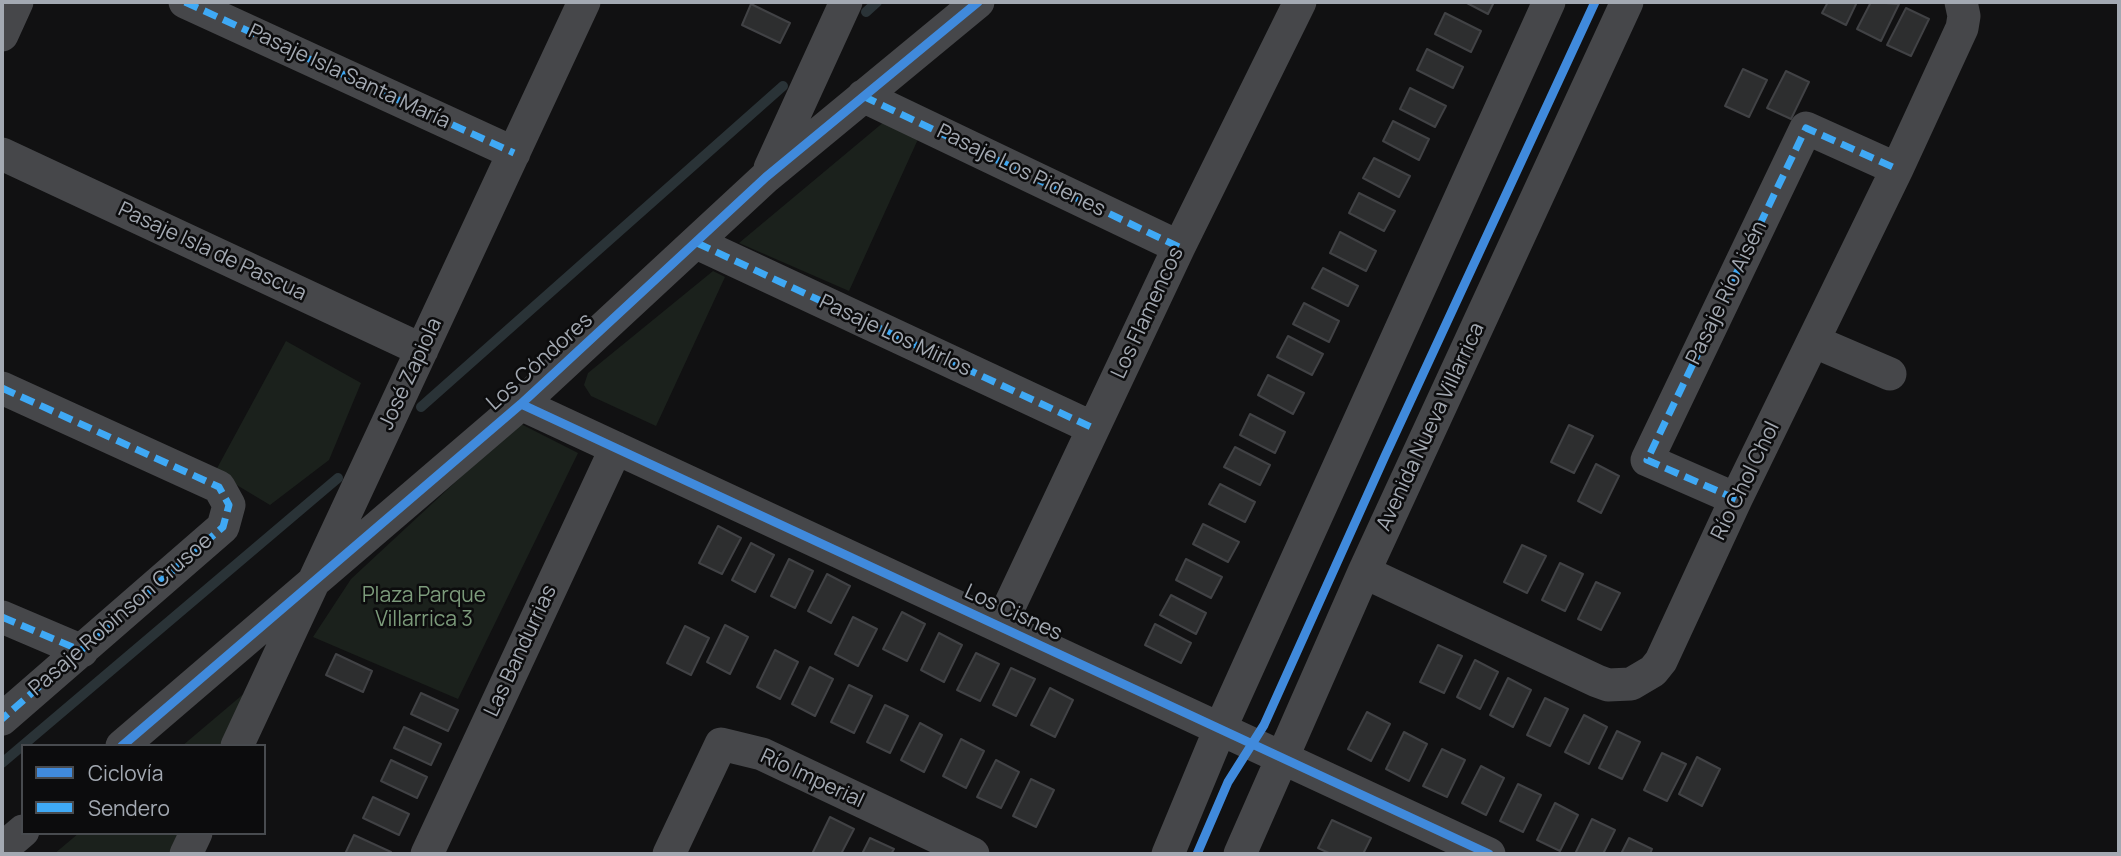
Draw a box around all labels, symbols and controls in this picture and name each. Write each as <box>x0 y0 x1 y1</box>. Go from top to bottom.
street label: Pasaje Isla Santa María <box>244 19 454 135</box>
street label: Pasaje Los Pidenes <box>933 119 1109 223</box>
street label: Pasaje Isla de Pascua <box>114 197 310 307</box>
street label: Pasaje Río Aisén <box>1681 217 1773 369</box>
street label: Los Flamencos <box>1107 243 1189 383</box>
street label: Pasaje Los Mirlos <box>815 290 975 382</box>
street label: Los Cóndores <box>482 308 598 416</box>
street label: José Zapiola <box>374 314 448 434</box>
street label: Avenida Nueva Villarrica <box>1372 319 1490 535</box>
street label: Río Chol Chol <box>1706 418 1786 544</box>
street label: Pasaje Robinson Crusoe <box>24 529 218 701</box>
street label: Los Cisnes <box>960 579 1066 647</box>
street label: Las Bandurrias <box>480 581 562 721</box>
park label: Plaza Parque Villarrica 3 <box>362 583 486 633</box>
legend <box>21 744 266 835</box>
street label: Río Imperial <box>756 744 868 814</box>
text: Ciclovía <box>88 759 163 787</box>
text: Sendero <box>88 794 170 822</box>

